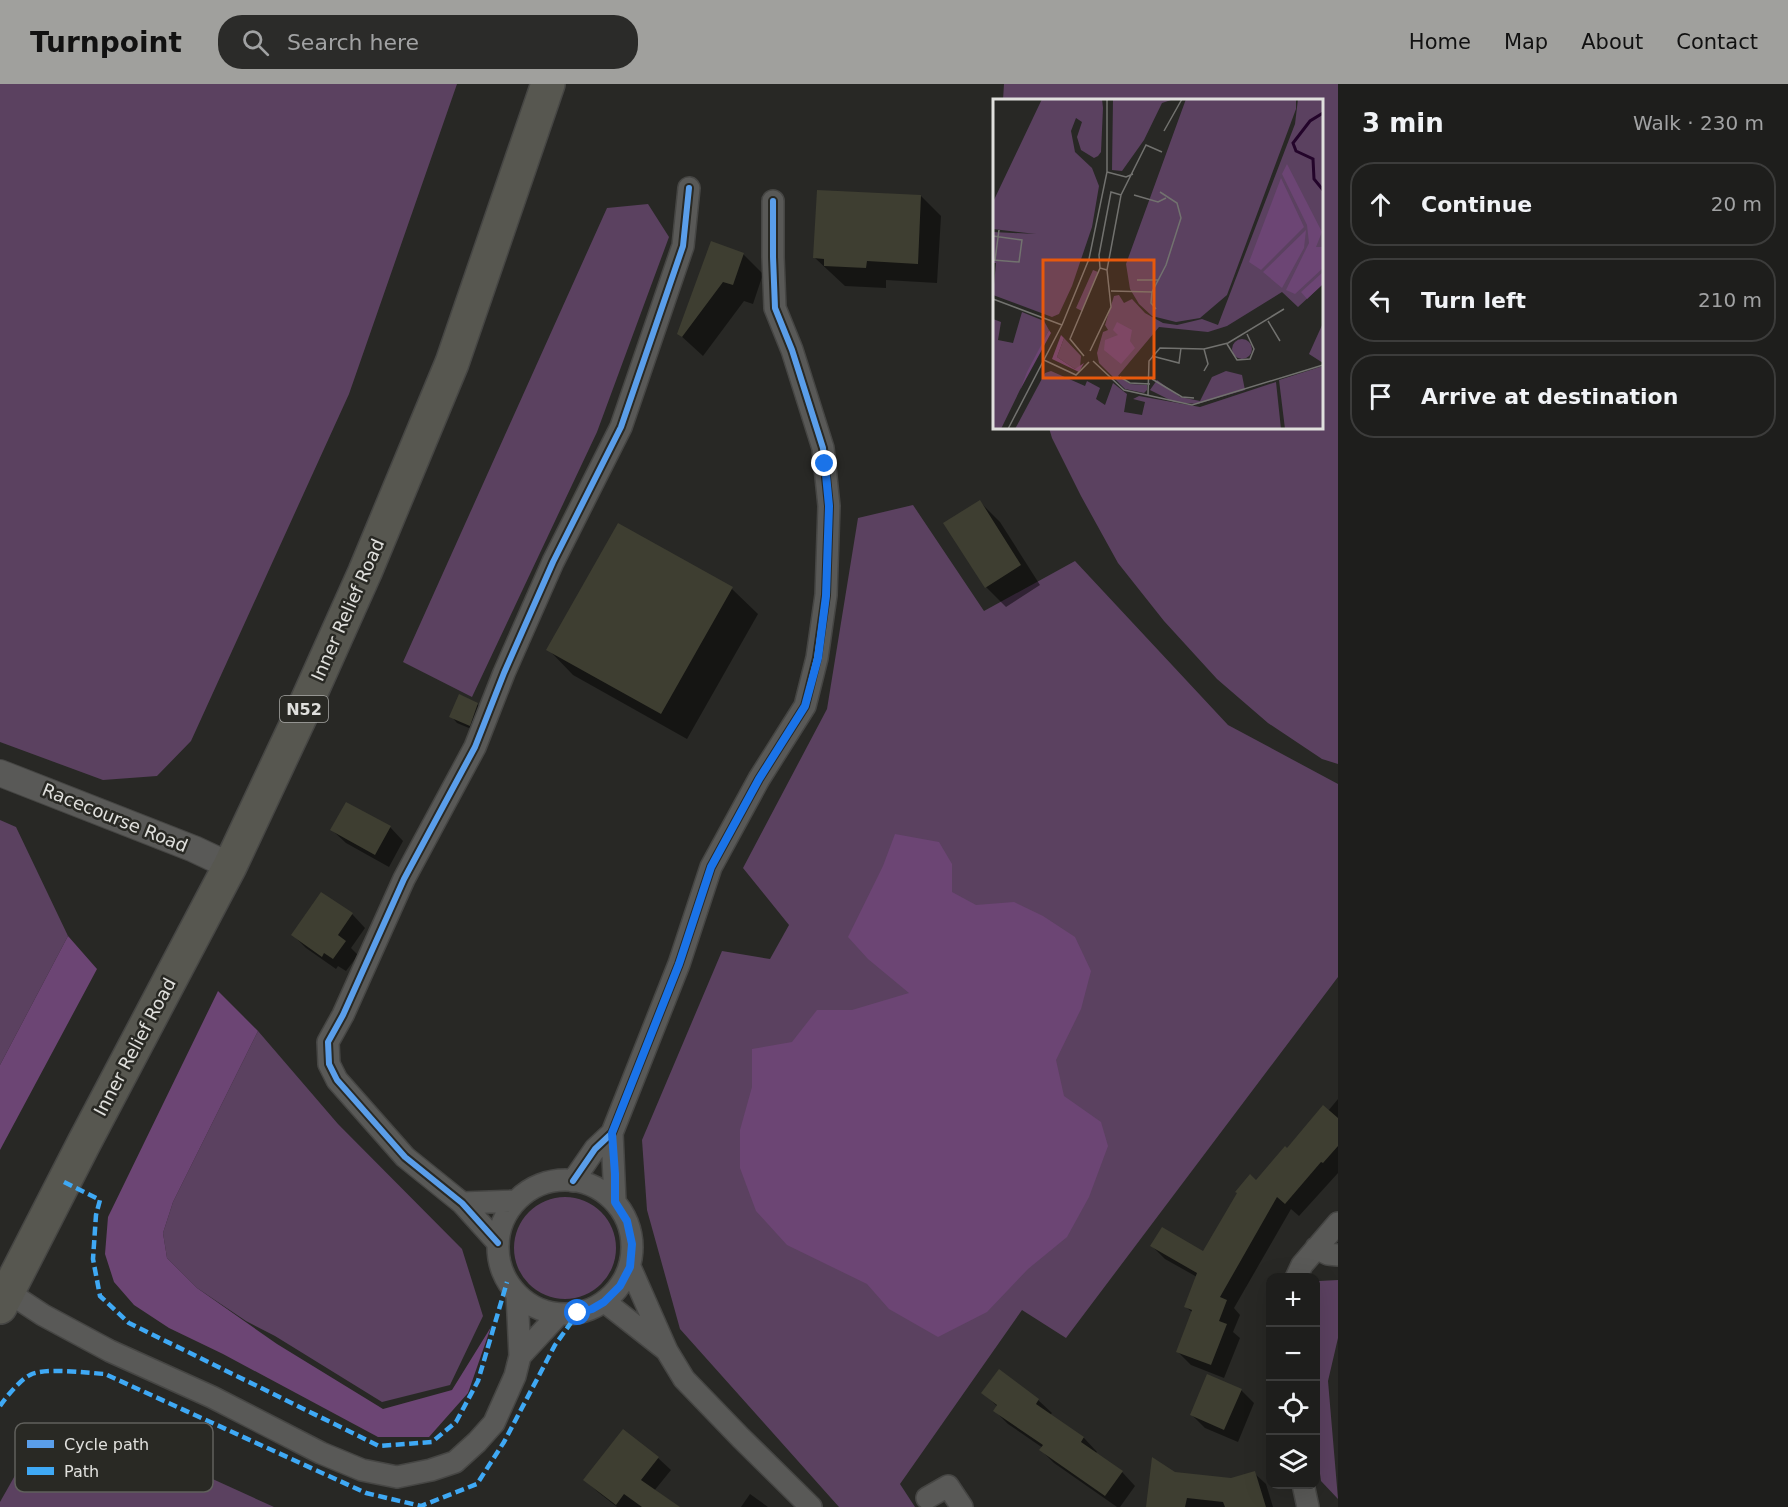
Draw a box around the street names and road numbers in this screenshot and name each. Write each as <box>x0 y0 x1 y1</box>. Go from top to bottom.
street label: Inner Relief Road <box>307 535 388 684</box>
road number: N52 <box>280 696 328 722</box>
street label: Racecourse Road <box>39 779 191 856</box>
street label: Inner Relief Road <box>89 974 180 1119</box>

